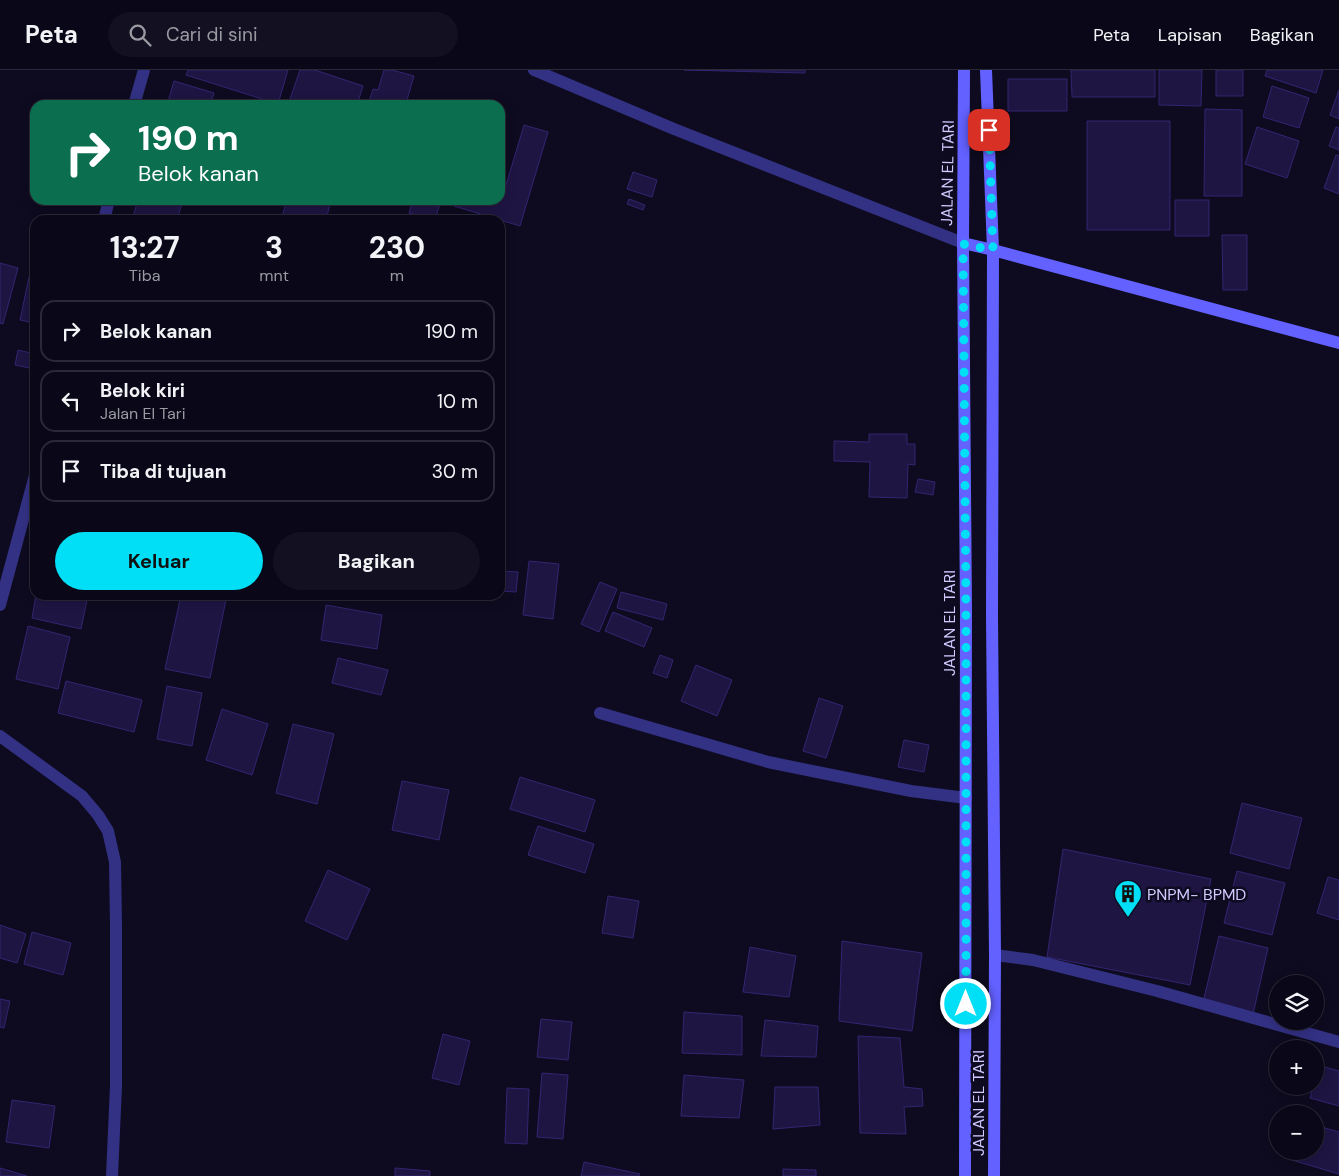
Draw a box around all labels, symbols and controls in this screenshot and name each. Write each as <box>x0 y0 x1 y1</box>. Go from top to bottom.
search box <box>108 12 458 57</box>
text: Peta <box>25 19 78 50</box>
icon: search <box>126 21 154 49</box>
text: Cari di sini <box>166 22 258 47</box>
text: Peta <box>1093 23 1130 47</box>
text: Lapisan <box>1158 23 1222 47</box>
text: Bagikan <box>1250 23 1314 47</box>
pin <box>968 109 1010 151</box>
text: 190 m <box>138 115 239 161</box>
icon: arrive <box>975 116 1003 144</box>
icon: right <box>55 120 120 185</box>
street label: JALAN EL TARI <box>936 120 959 226</box>
text: Belok kanan <box>138 159 259 188</box>
text: 13:27 <box>110 228 180 267</box>
text: 3 <box>265 228 283 267</box>
text: 230 <box>369 228 425 267</box>
text: Tiba <box>129 265 160 286</box>
text: mnt <box>259 265 289 286</box>
text: m <box>390 265 404 286</box>
icon: right <box>57 317 85 345</box>
text: Belok kanan <box>100 319 212 344</box>
text: 190 m <box>425 319 478 344</box>
text: Belok kiri <box>100 378 185 403</box>
icon: left <box>57 387 85 415</box>
text: 10 m <box>437 389 478 414</box>
text: Jalan El Tari <box>100 403 186 424</box>
icon: arrive <box>57 457 85 485</box>
text: Tiba di tujuan <box>100 459 226 484</box>
text: 30 m <box>432 459 478 484</box>
button: Keluar <box>55 532 263 590</box>
button: Bagikan <box>273 532 480 590</box>
street label: JALAN EL TARI <box>939 570 960 676</box>
building icon: PNPM- BPMD <box>1113 879 1143 918</box>
place label: PNPM- BPMD <box>1147 884 1246 905</box>
map controls <box>1269 975 1324 1160</box>
button: layers <box>1269 975 1324 1030</box>
position arrow <box>939 977 991 1029</box>
button: + <box>1269 1040 1324 1095</box>
street label: JALAN EL TARI <box>968 1050 989 1156</box>
button: − <box>1269 1105 1324 1160</box>

